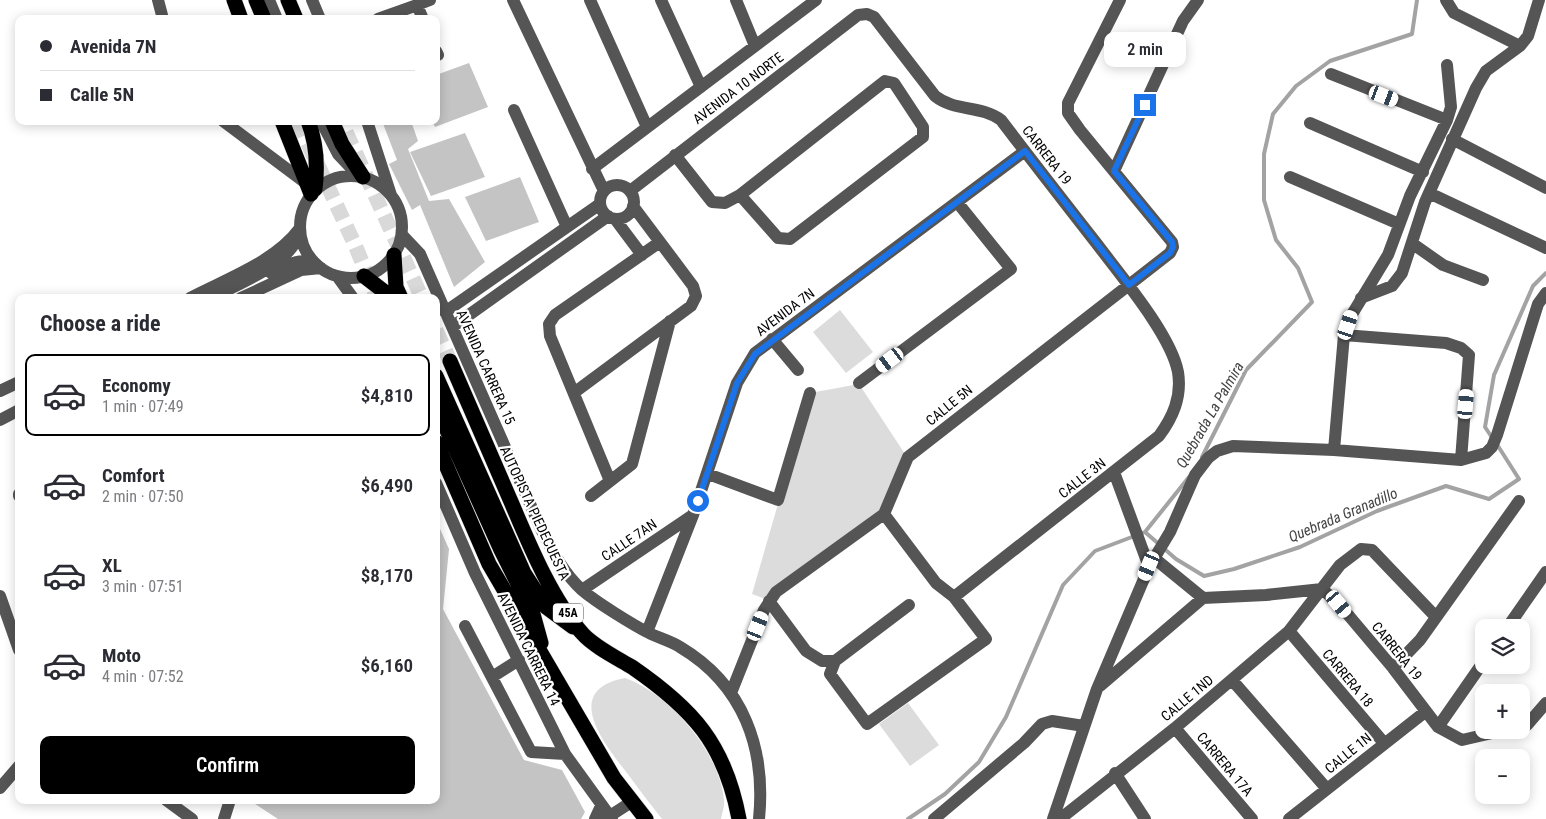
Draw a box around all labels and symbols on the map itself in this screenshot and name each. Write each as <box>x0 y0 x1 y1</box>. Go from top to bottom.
callout: 2 min <box>1104 32 1186 68</box>
street label: AVENIDA 10 NORTE <box>690 49 786 127</box>
car <box>1367 84 1400 108</box>
route end <box>1134 94 1156 116</box>
street label: CARRERA 19 <box>1019 122 1075 188</box>
street label: AVENIDA 7N <box>753 285 817 339</box>
street label: AVENIDA CARRERA 15 <box>453 307 519 427</box>
car <box>1336 308 1359 342</box>
car <box>873 345 906 375</box>
water label: Quebrada La Palmira <box>1172 359 1248 471</box>
street label: CALLE 5N <box>923 381 975 429</box>
car <box>1457 388 1474 420</box>
street label: AUTOPISTA PIEDECUESTA <box>497 444 573 582</box>
street label: CALLE 3N <box>1055 455 1109 501</box>
water label: Quebrada Granadillo <box>1286 484 1400 546</box>
route start <box>687 490 709 512</box>
street label: CALLE 7AN <box>598 516 660 564</box>
car <box>1136 549 1161 583</box>
car <box>1323 588 1354 620</box>
street label: AVENIDA CARRERA 14 <box>495 590 563 708</box>
road number: 45A <box>553 604 583 622</box>
car <box>745 609 770 643</box>
street label: CARRERA 19 <box>1369 619 1425 683</box>
street label: CARRERA 18 <box>1319 646 1377 710</box>
street label: CALLE 1ND <box>1158 672 1216 724</box>
street label: CARRERA 17A <box>1194 729 1256 799</box>
street label: CALLE 1N <box>1322 729 1374 777</box>

